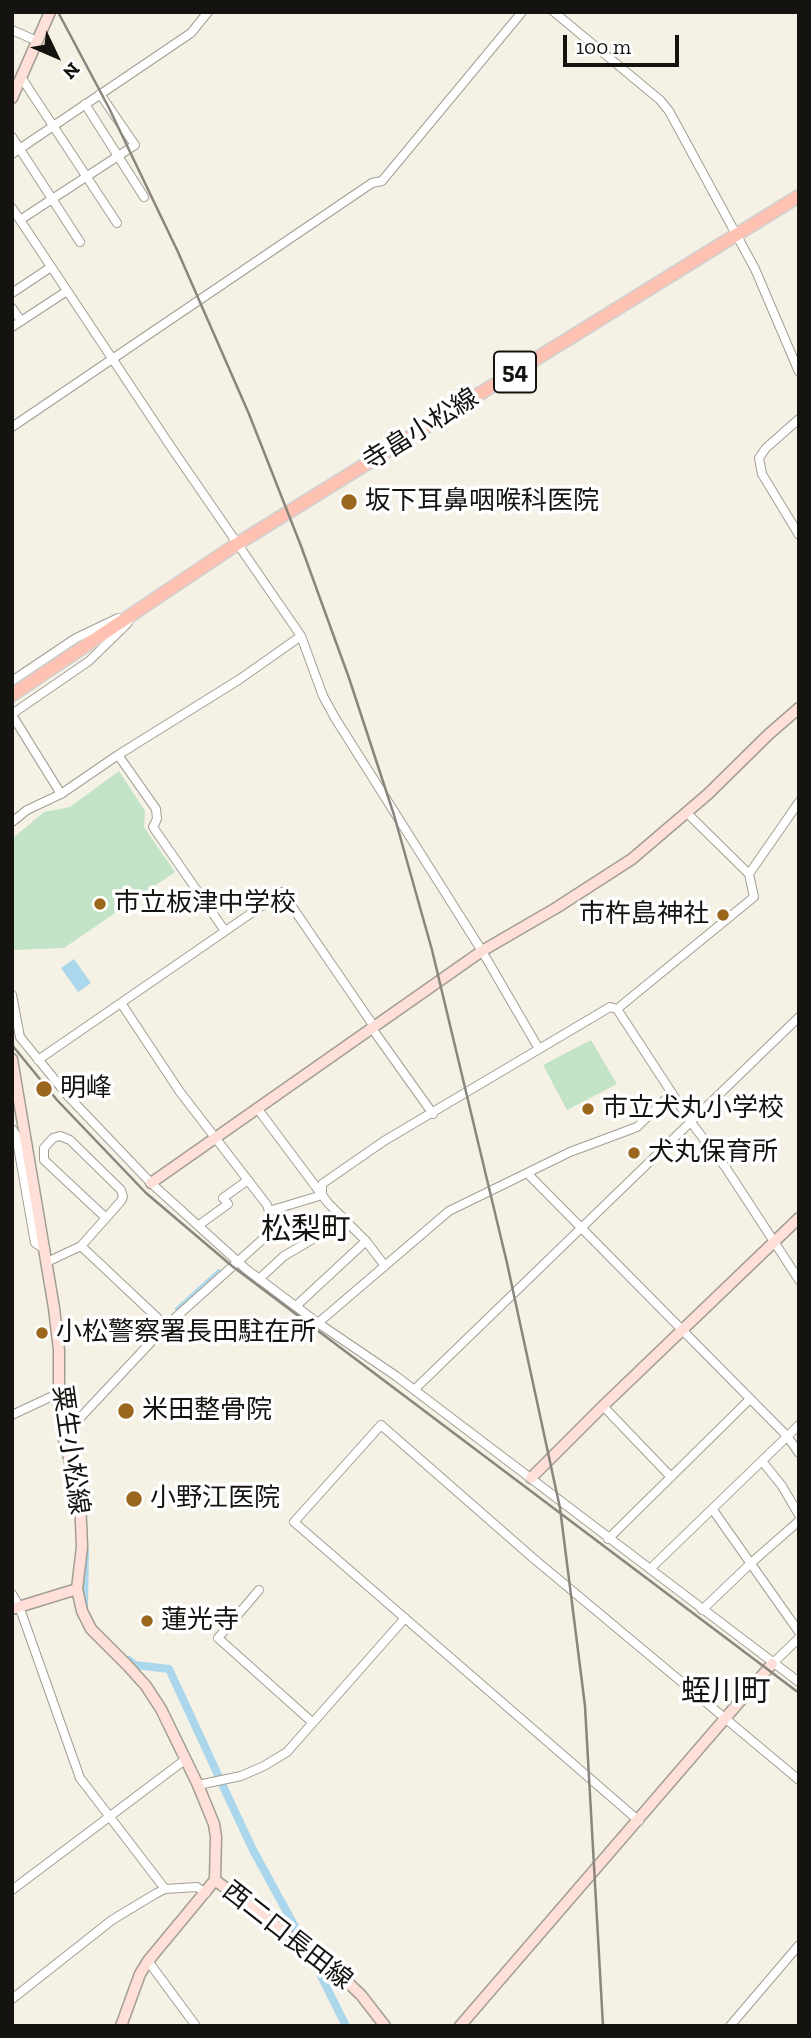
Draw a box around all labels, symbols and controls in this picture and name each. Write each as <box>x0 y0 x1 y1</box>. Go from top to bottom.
north arrow <box>21 21 91 91</box>
scale bar <box>566 21 682 65</box>
text: 100 m <box>576 34 631 59</box>
text: N <box>58 58 85 84</box>
road number: 54 <box>494 352 536 393</box>
street label: 寺畠小松線 <box>358 382 484 478</box>
place label: 坂下耳鼻咽喉科医院 <box>365 486 599 518</box>
marker: 坂下耳鼻咽喉科医院 <box>339 492 359 512</box>
place label: 市立板津中学校 <box>114 888 296 920</box>
marker: 市立板津中学校 <box>92 896 108 912</box>
place label: 市杵島神社 <box>579 899 709 931</box>
marker: 市杵島神社 <box>715 907 731 923</box>
place label: 明峰 <box>60 1073 112 1105</box>
marker: 明峰 <box>34 1079 54 1099</box>
place label: 市立犬丸小学校 <box>602 1093 784 1125</box>
marker: 市立犬丸小学校 <box>580 1101 596 1117</box>
place label: 犬丸保育所 <box>648 1137 778 1169</box>
marker: 犬丸保育所 <box>626 1145 642 1161</box>
district label: 松梨町 <box>261 1212 351 1248</box>
place label: 小松警察署長田駐在所 <box>56 1317 316 1349</box>
marker: 小松警察署長田駐在所 <box>34 1325 50 1341</box>
street label: 粟生小松線 <box>46 1383 94 1517</box>
place label: 米田整骨院 <box>142 1395 272 1427</box>
marker: 米田整骨院 <box>116 1401 136 1421</box>
place label: 小野江医院 <box>150 1483 280 1515</box>
marker: 小野江医院 <box>124 1489 144 1509</box>
place label: 蓮光寺 <box>161 1605 239 1637</box>
marker: 蓮光寺 <box>139 1613 155 1629</box>
district label: 蛭川町 <box>681 1674 771 1710</box>
street label: 西二口長田線 <box>216 1876 358 1996</box>

